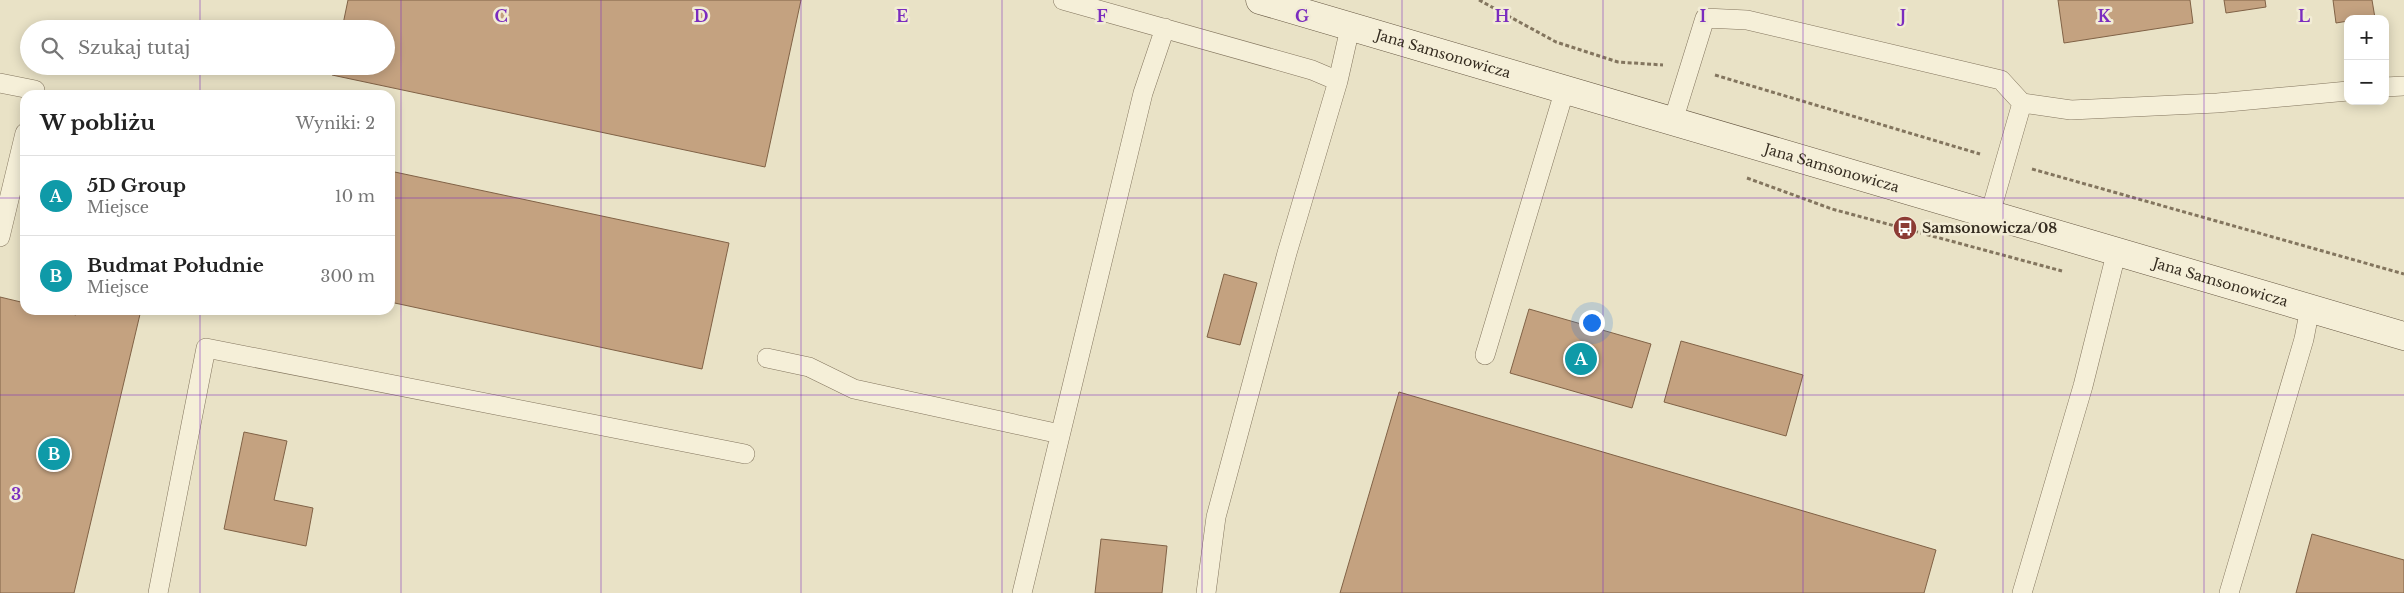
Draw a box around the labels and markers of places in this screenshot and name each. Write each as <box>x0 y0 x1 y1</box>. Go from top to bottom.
bus stop icon: Samsonowicza/08 <box>1892 215 1918 241</box>
place label: Samsonowicza/08 <box>1922 219 2057 237</box>
pin: A <box>1565 340 1597 378</box>
pin: B <box>38 435 70 473</box>

